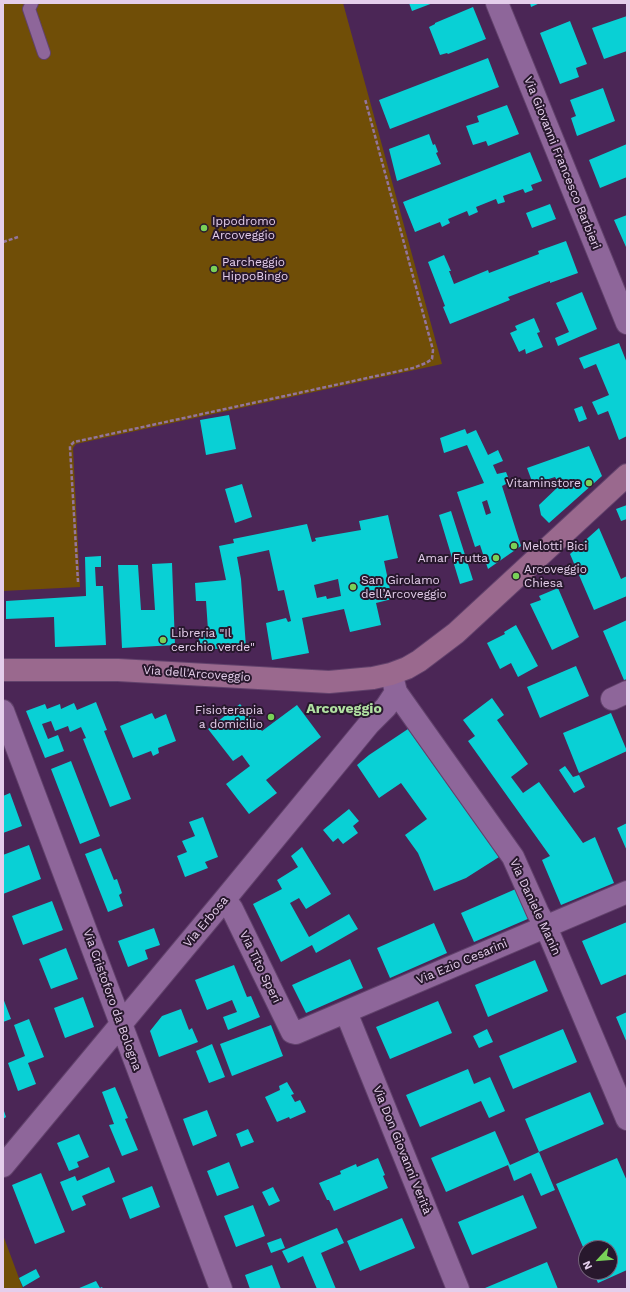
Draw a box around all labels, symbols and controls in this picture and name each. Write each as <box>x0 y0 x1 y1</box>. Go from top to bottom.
street label: Via Giovanni Francesco Barbieri <box>521 75 603 251</box>
place label: Ippodromo Arcoveggio <box>212 214 276 242</box>
marker: Ippodromo Arcoveggio <box>199 223 209 233</box>
place label: Parcheggio HippoBingo <box>222 255 288 283</box>
marker: Parcheggio HippoBingo <box>209 264 219 274</box>
place label: Vitaminstore <box>506 476 581 490</box>
marker: Vitaminstore <box>584 478 594 488</box>
place label: Melotti Bici <box>522 539 587 553</box>
marker: Melotti Bici <box>509 541 519 551</box>
place label: Amar Frutta <box>418 551 488 565</box>
marker: Amar Frutta <box>491 553 501 563</box>
place label: Arcoveggio Chiesa <box>524 562 587 590</box>
marker: Arcoveggio Chiesa <box>511 571 521 581</box>
place label: San Girolamo dell’Arcoveggio <box>361 573 447 601</box>
marker: San Girolamo dell’Arcoveggio <box>348 582 358 592</box>
place label: Libreria "Il cerchio verde" <box>171 626 255 654</box>
marker: Libreria "Il cerchio verde" <box>158 635 168 645</box>
street label: Via dell'Arcoveggio <box>143 663 251 685</box>
district label: Arcoveggio <box>306 701 382 717</box>
place label: Fisioterapia a domicilio <box>195 703 263 731</box>
marker: Fisioterapia a domicilio <box>266 712 276 722</box>
street label: Via Daniele Manin <box>506 857 564 957</box>
street label: Via Erbosa <box>180 894 232 950</box>
street label: Via Cristoforo da Bologna <box>80 927 144 1073</box>
street label: Via Tito Speri <box>236 929 284 1005</box>
street label: Via Ezio Cesarini <box>414 936 510 988</box>
street label: Via Don Giovanni Verità <box>370 1084 434 1216</box>
north arrow <box>578 1240 618 1280</box>
text: N <box>580 1259 595 1272</box>

